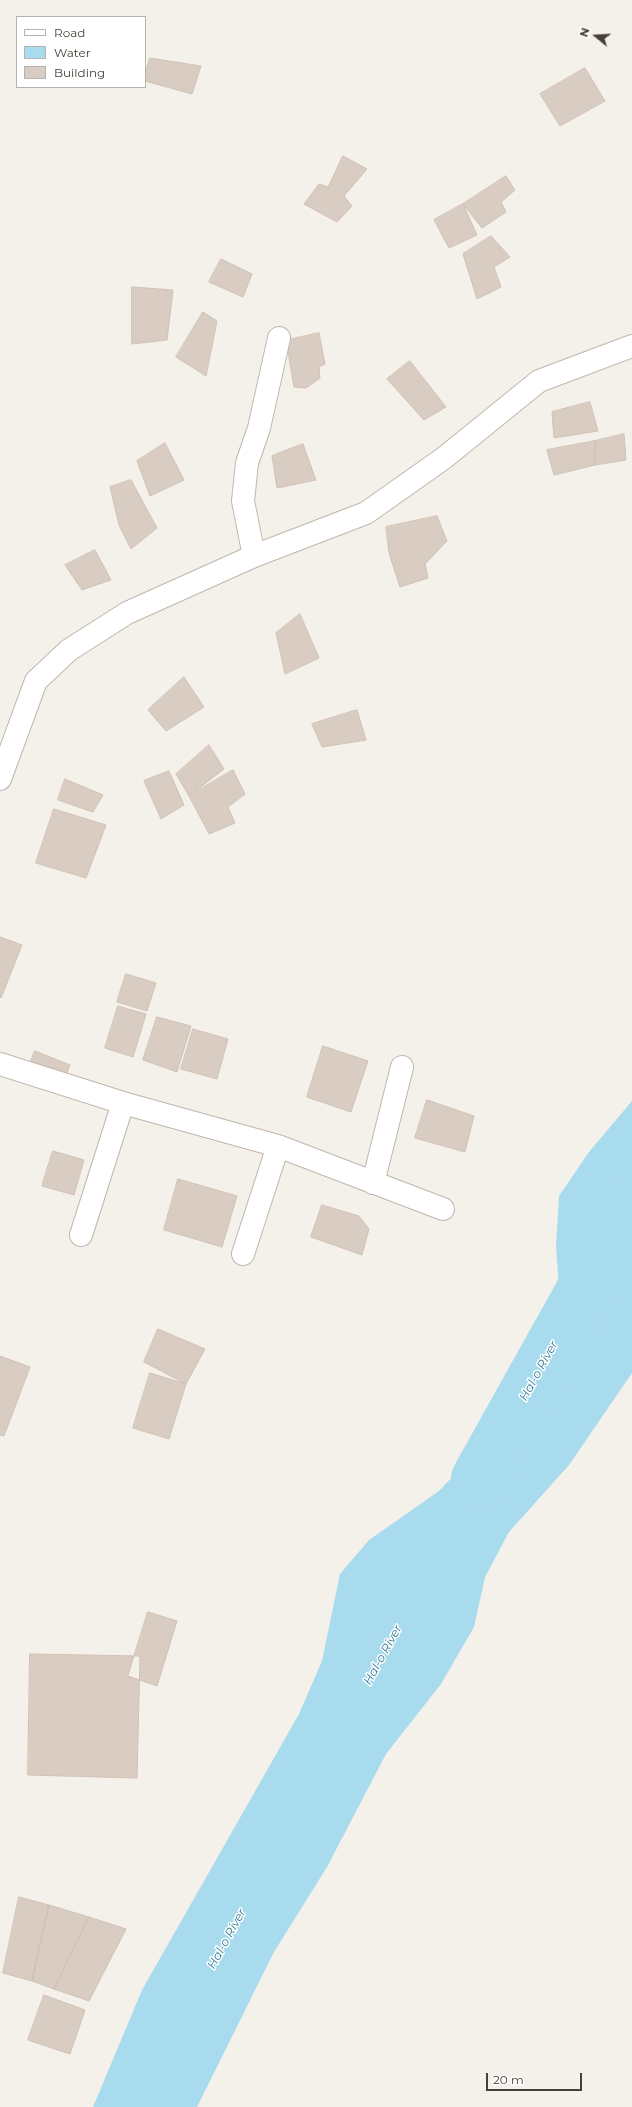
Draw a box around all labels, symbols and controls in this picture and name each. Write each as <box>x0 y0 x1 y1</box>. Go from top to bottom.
legend <box>16 16 146 88</box>
north arrow <box>576 16 616 56</box>
text: Road <box>54 25 85 40</box>
text: N <box>577 26 593 39</box>
text: Water <box>54 45 90 60</box>
text: Building <box>54 65 105 80</box>
water label: Hal-o River <box>517 1338 561 1404</box>
water label: Hal-o River <box>361 1622 405 1688</box>
water label: Hal-o River <box>205 1906 249 1972</box>
scale bar <box>488 2065 584 2091</box>
text: 20 m <box>493 2072 524 2087</box>

